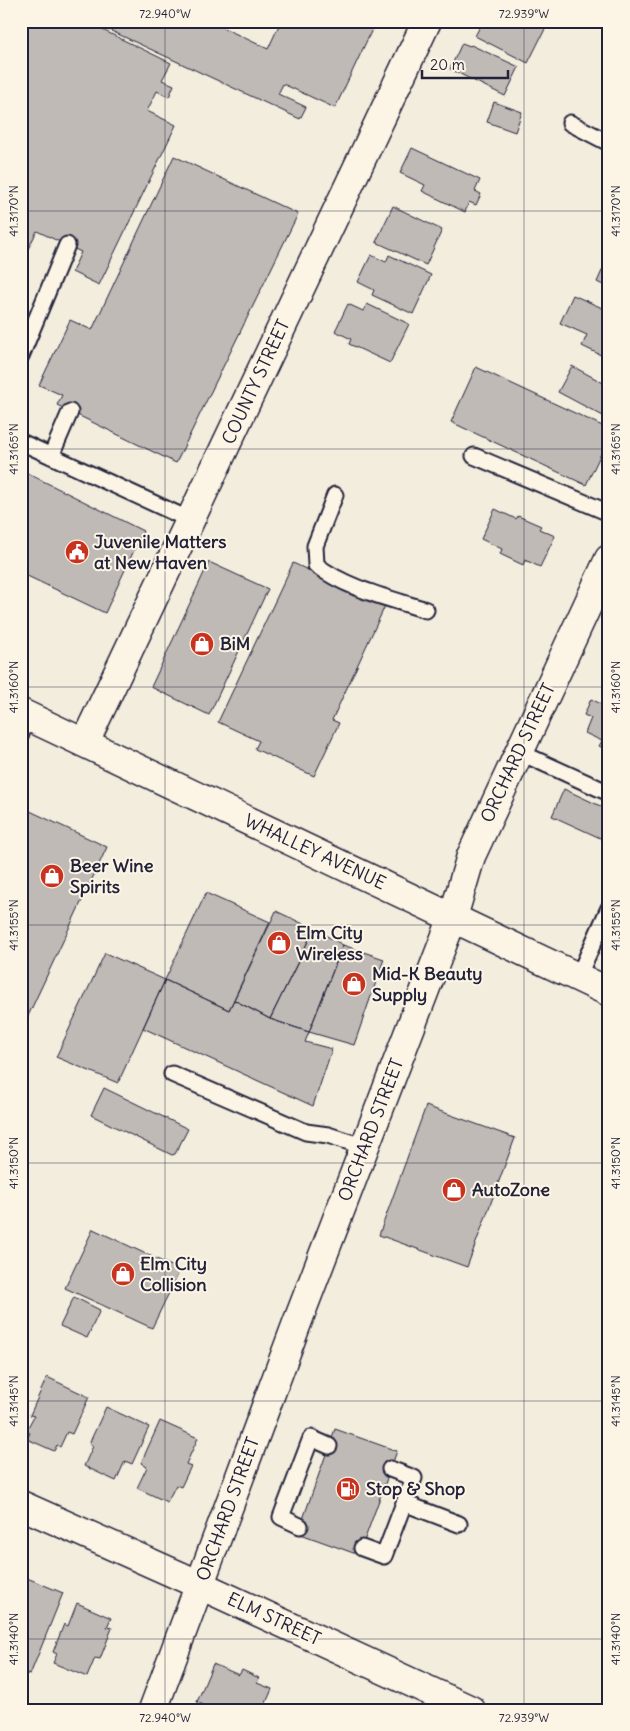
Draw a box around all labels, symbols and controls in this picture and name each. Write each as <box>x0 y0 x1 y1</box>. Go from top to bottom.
text: 72.940°W <box>139 6 191 21</box>
text: 72.939°W <box>499 6 549 21</box>
scale bar <box>422 48 509 80</box>
text: 20 m <box>430 55 465 74</box>
text: 41.3170°N <box>6 185 21 237</box>
text: 41.3170°N <box>608 185 623 237</box>
street label: COUNTY STREET <box>217 316 295 448</box>
text: 41.3165°N <box>6 423 21 475</box>
text: 41.3165°N <box>608 423 623 475</box>
place label: Juvenile Matters at New Haven <box>94 530 226 574</box>
public building icon: Juvenile Matters at New Haven <box>64 539 90 565</box>
shop icon: BiM <box>189 631 215 657</box>
place label: BiM <box>220 632 250 655</box>
text: 41.3160°N <box>6 661 21 713</box>
text: 41.3160°N <box>608 661 623 713</box>
street label: ORCHARD STREET <box>475 679 560 826</box>
street label: WHALLEY AVENUE <box>241 809 390 894</box>
place label: Beer Wine Spirits <box>70 854 154 898</box>
shop icon: Beer Wine Spirits <box>39 863 65 889</box>
text: 41.3155°N <box>6 899 21 951</box>
text: 41.3155°N <box>608 899 623 951</box>
place label: Elm City Wireless <box>296 921 363 965</box>
shop icon: Elm City Wireless <box>266 930 292 956</box>
place label: Mid-K Beauty Supply <box>372 962 482 1006</box>
shop icon: Mid-K Beauty Supply <box>341 971 367 997</box>
street label: ORCHARD STREET <box>333 1055 408 1205</box>
text: 41.3150°N <box>6 1137 21 1189</box>
text: 41.3150°N <box>608 1137 623 1189</box>
shop icon: AutoZone <box>441 1177 467 1203</box>
place label: AutoZone <box>472 1178 550 1201</box>
place label: Elm City Collision <box>140 1252 207 1296</box>
shop icon: Elm City Collision <box>110 1261 136 1287</box>
text: 41.3145°N <box>6 1375 21 1427</box>
text: 41.3145°N <box>608 1375 623 1427</box>
street label: ORCHARD STREET <box>191 1434 264 1584</box>
fuel station icon: Stop & Shop <box>335 1476 361 1502</box>
place label: Stop & Shop <box>366 1477 465 1500</box>
street label: ELM STREET <box>224 1587 325 1650</box>
text: 41.3140°N <box>6 1613 21 1665</box>
text: 41.3140°N <box>608 1613 623 1665</box>
text: 72.940°W <box>139 1710 191 1725</box>
text: 72.939°W <box>499 1710 549 1725</box>

